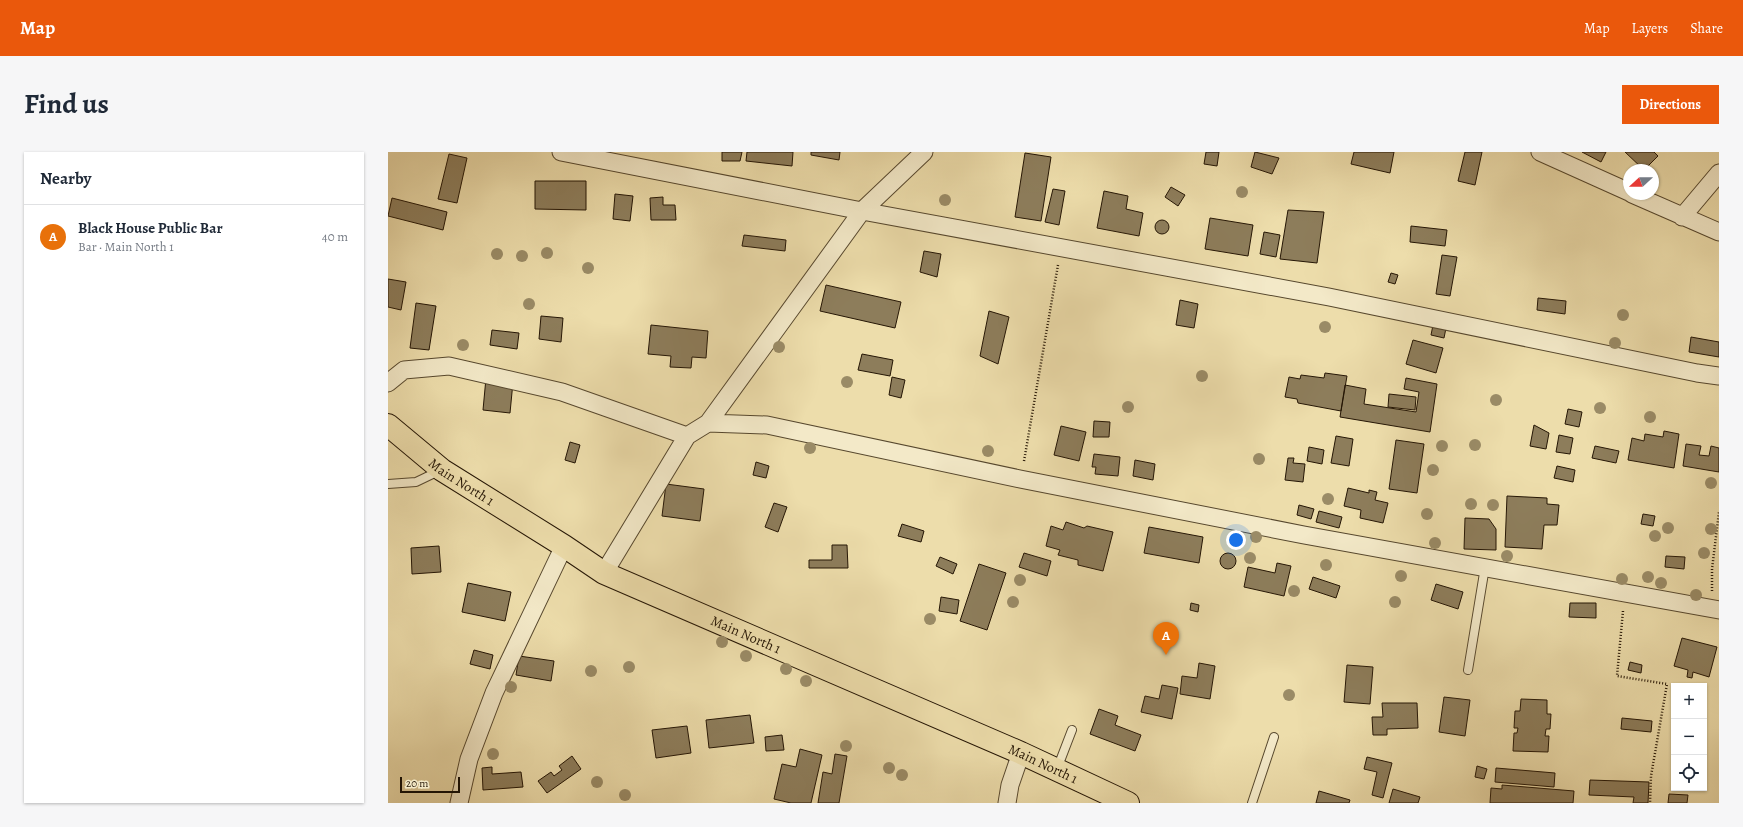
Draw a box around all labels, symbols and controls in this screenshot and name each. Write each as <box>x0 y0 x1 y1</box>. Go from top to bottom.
text: Map <box>20 15 55 41</box>
text: Map <box>1584 19 1610 38</box>
text: Layers <box>1632 19 1668 38</box>
text: Share <box>1690 19 1723 38</box>
text: Find us <box>24 85 109 123</box>
button: Directions <box>1622 85 1719 124</box>
north arrow <box>1623 164 1659 200</box>
text: Nearby <box>40 167 91 190</box>
text: Black House Public Bar <box>78 218 223 238</box>
text: A <box>49 228 57 245</box>
text: 40 m <box>322 228 348 245</box>
text: Bar · Main North 1 <box>78 238 174 255</box>
street label: Main North 1 <box>425 453 498 510</box>
your location <box>1226 530 1246 550</box>
street label: Main North 1 <box>708 611 784 658</box>
pin: A <box>1153 622 1179 655</box>
map controls <box>1671 683 1707 791</box>
button: + <box>1671 683 1707 719</box>
button: − <box>1671 719 1707 755</box>
street label: Main North 1 <box>1006 739 1081 788</box>
button: locate <box>1671 755 1707 791</box>
scale bar <box>400 775 460 794</box>
text: 20 m <box>406 776 428 791</box>

